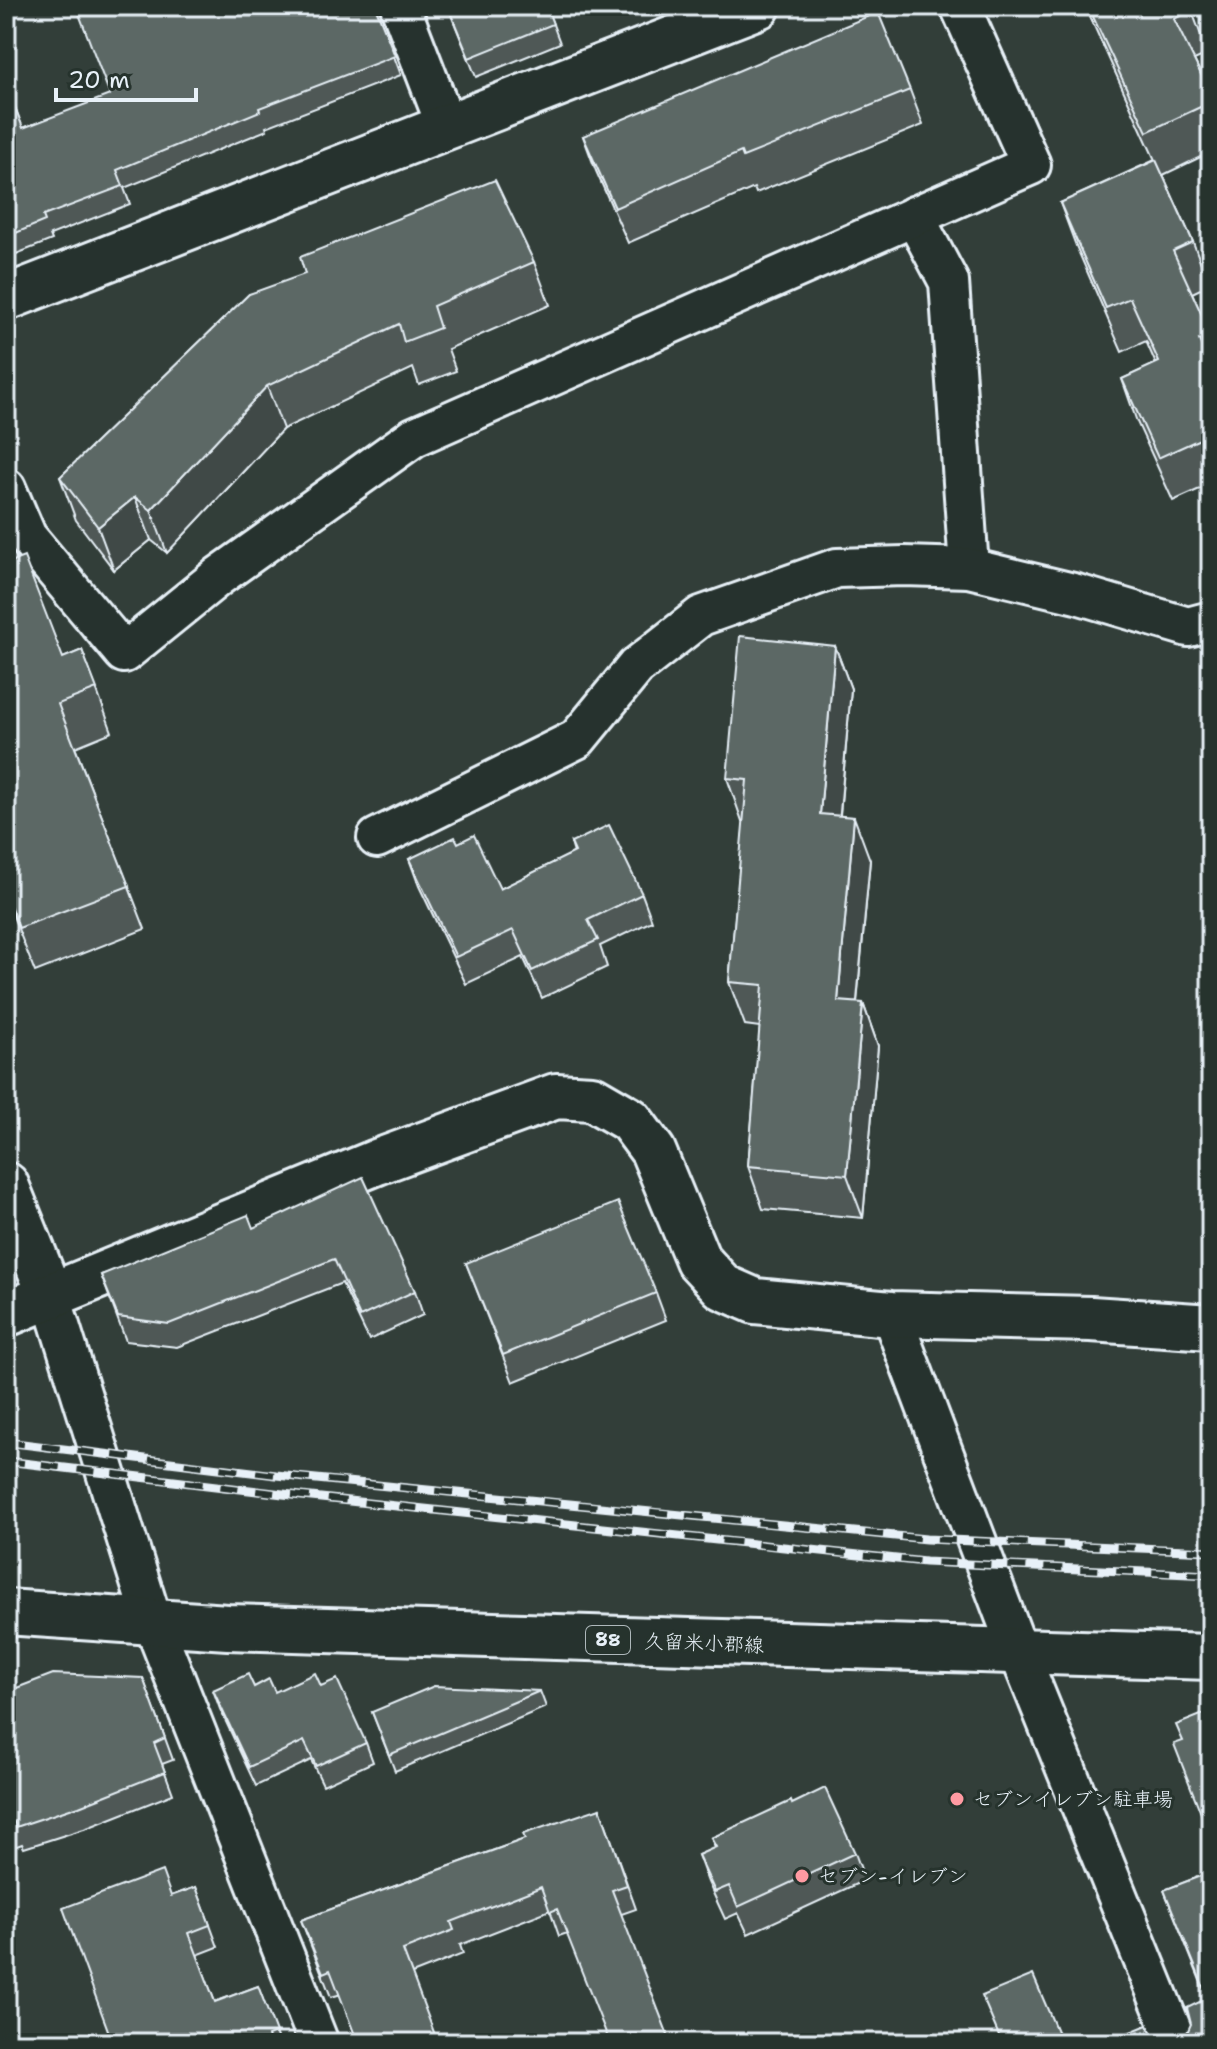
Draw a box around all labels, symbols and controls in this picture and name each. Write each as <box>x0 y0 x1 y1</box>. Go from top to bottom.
scale bar <box>56 52 196 102</box>
text: 20 m <box>68 64 130 96</box>
road number: 88 <box>586 1626 630 1654</box>
street label: 久留米小郡線 <box>644 1628 764 1658</box>
place label: セブンイレブン駐車場 <box>973 1786 1173 1812</box>
marker: セブンイレブン駐車場 <box>948 1790 966 1808</box>
place label: セブン-イレブン <box>818 1863 968 1889</box>
marker: セブン-イレブン <box>793 1867 811 1885</box>

